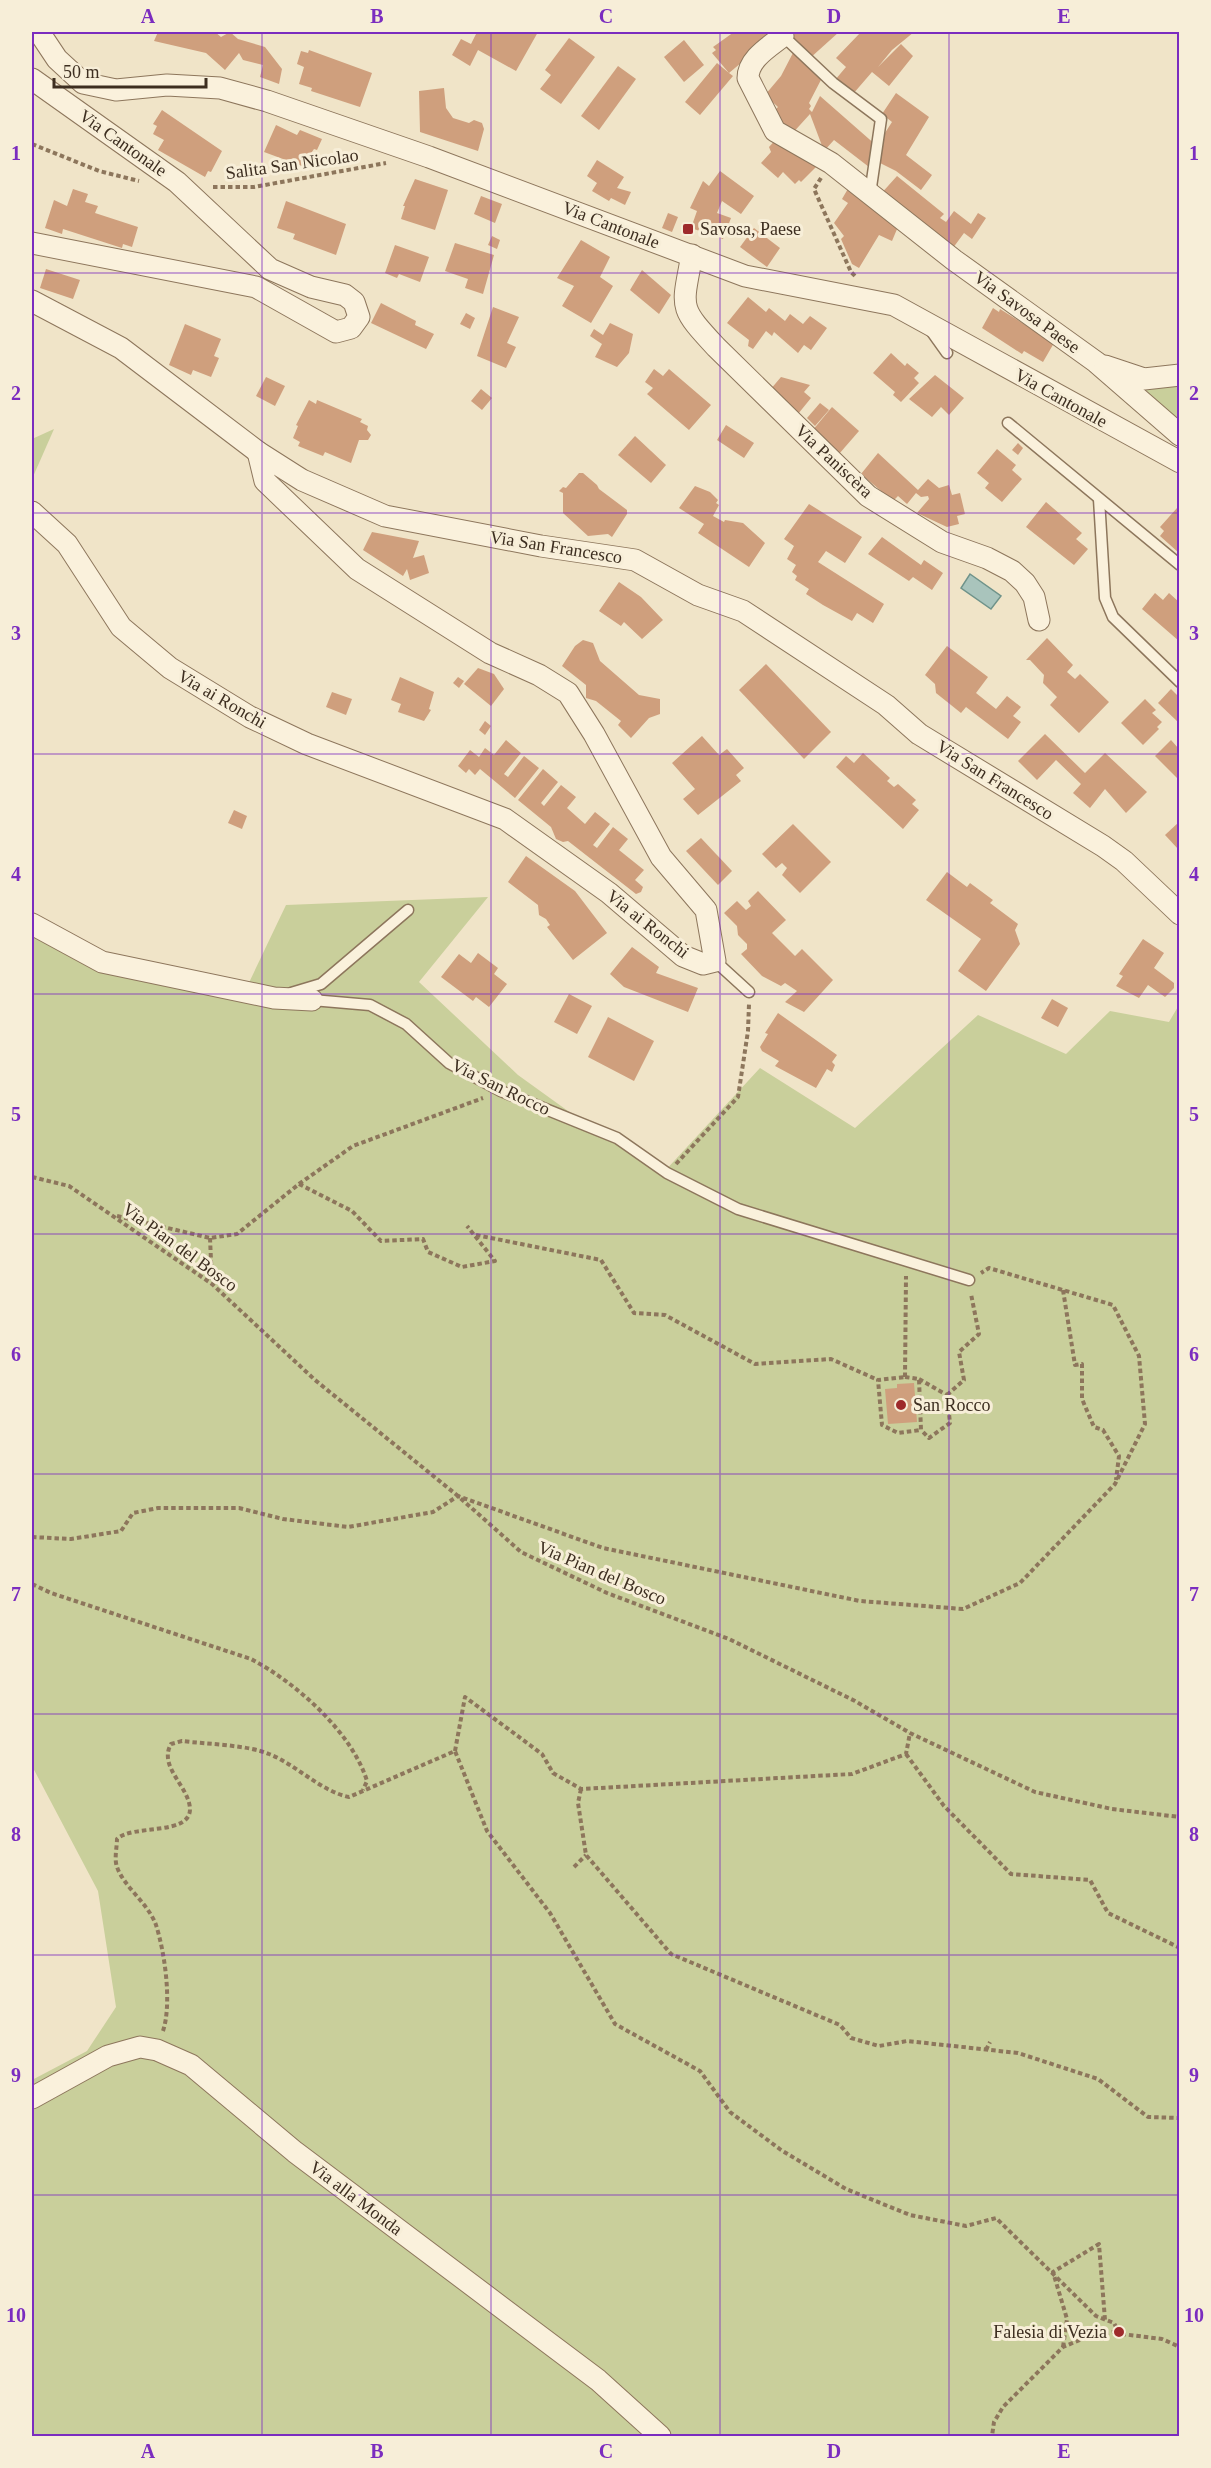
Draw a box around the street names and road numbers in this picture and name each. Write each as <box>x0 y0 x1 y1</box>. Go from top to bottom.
street label: Via Cantonale <box>75 105 171 181</box>
street label: Salita San Nicolao <box>224 145 360 183</box>
street label: Via Cantonale <box>560 197 662 253</box>
street label: Via Savosa Paese <box>970 267 1084 357</box>
street label: Via Cantonale <box>1011 364 1111 432</box>
street label: Via Paniscèra <box>791 420 877 502</box>
street label: Via San Francesco <box>488 527 624 567</box>
street label: Via ai Ronchi <box>174 666 270 732</box>
street label: Via San Francesco <box>933 736 1057 824</box>
street label: Via ai Ronchi <box>603 886 693 962</box>
street label: Via San Rocco <box>449 1055 553 1119</box>
street label: Via Pian del Bosco <box>119 1199 241 1295</box>
street label: Via Pian del Bosco <box>535 1537 669 1609</box>
street label: Via alla Monda <box>306 2157 406 2239</box>

